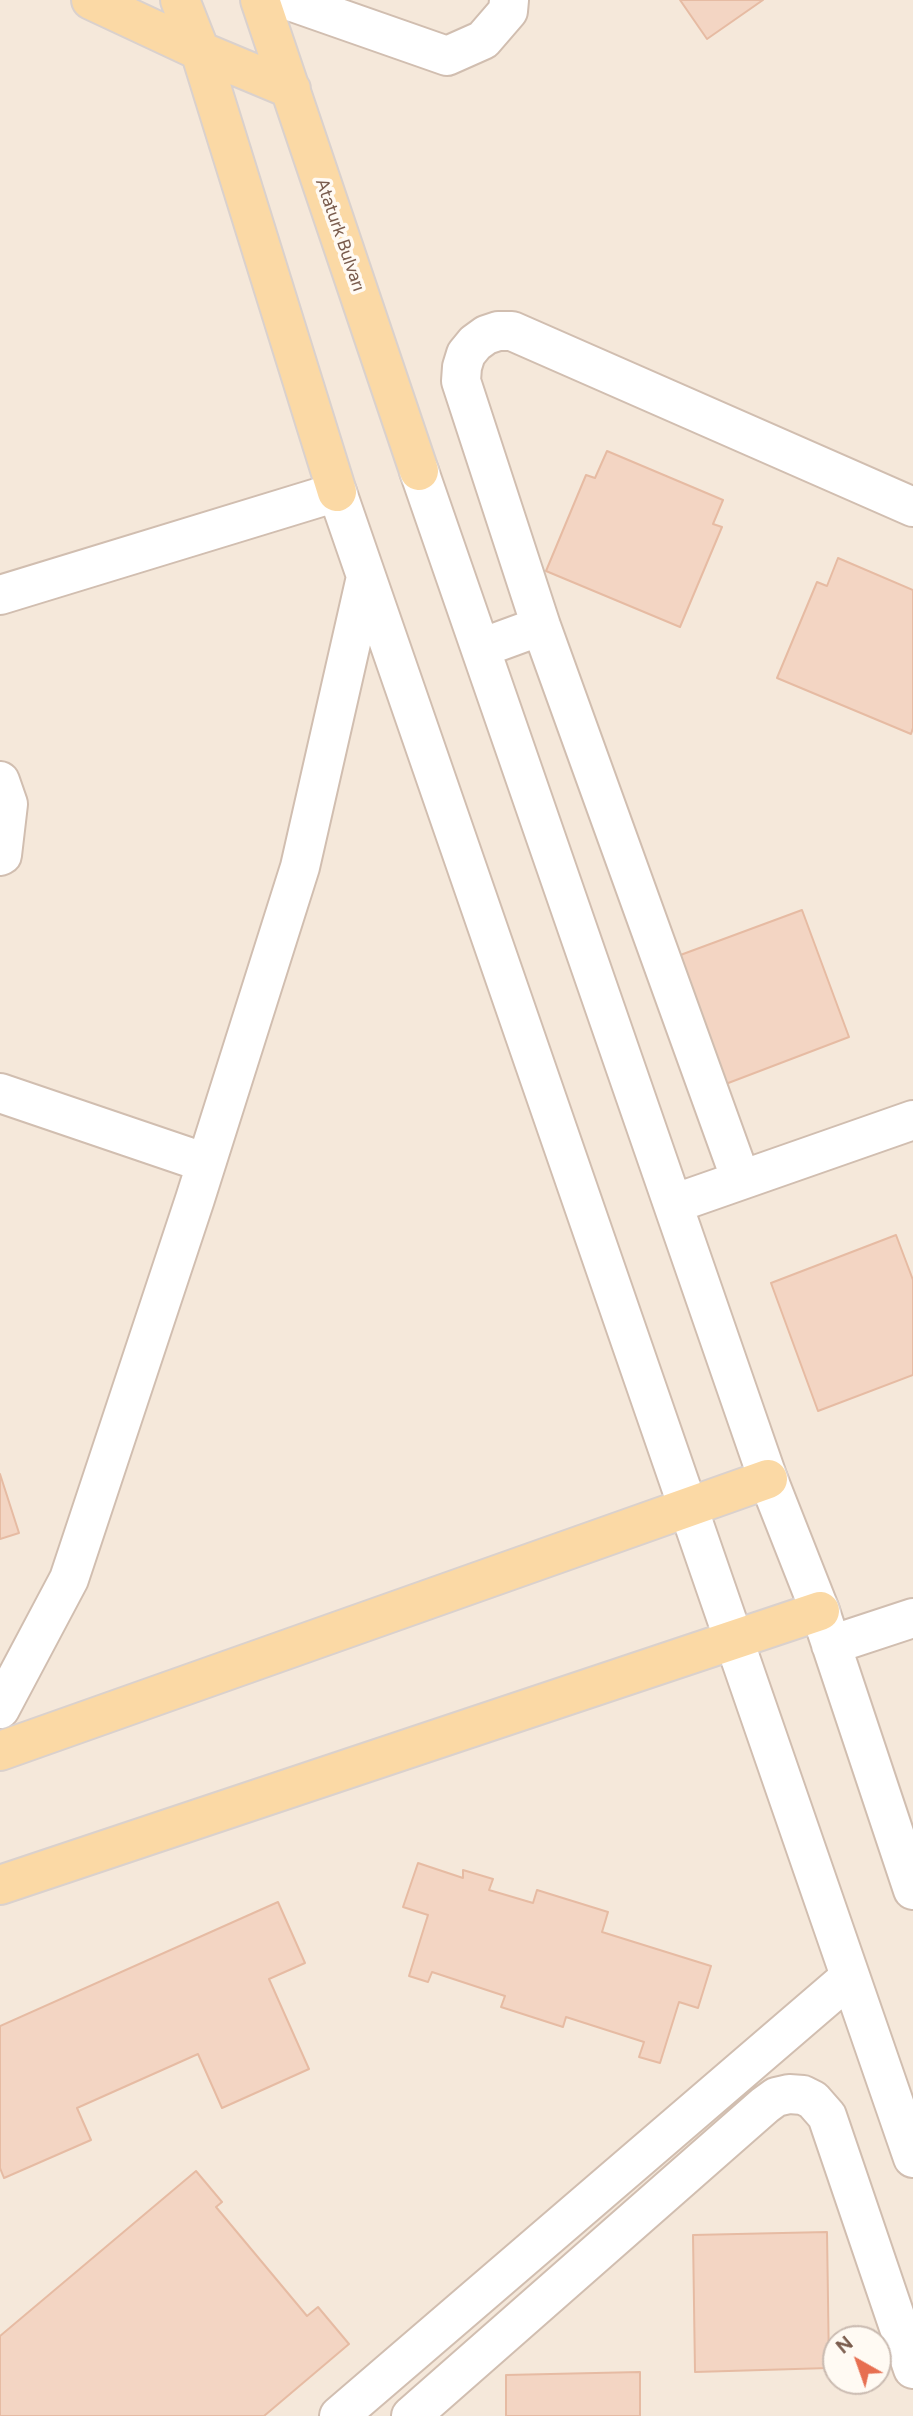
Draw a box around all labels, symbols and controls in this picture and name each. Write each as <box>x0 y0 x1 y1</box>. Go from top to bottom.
street label: Ataturk Bulvarı <box>311 176 369 294</box>
north arrow <box>822 2325 892 2395</box>
text: N <box>831 2332 857 2359</box>

